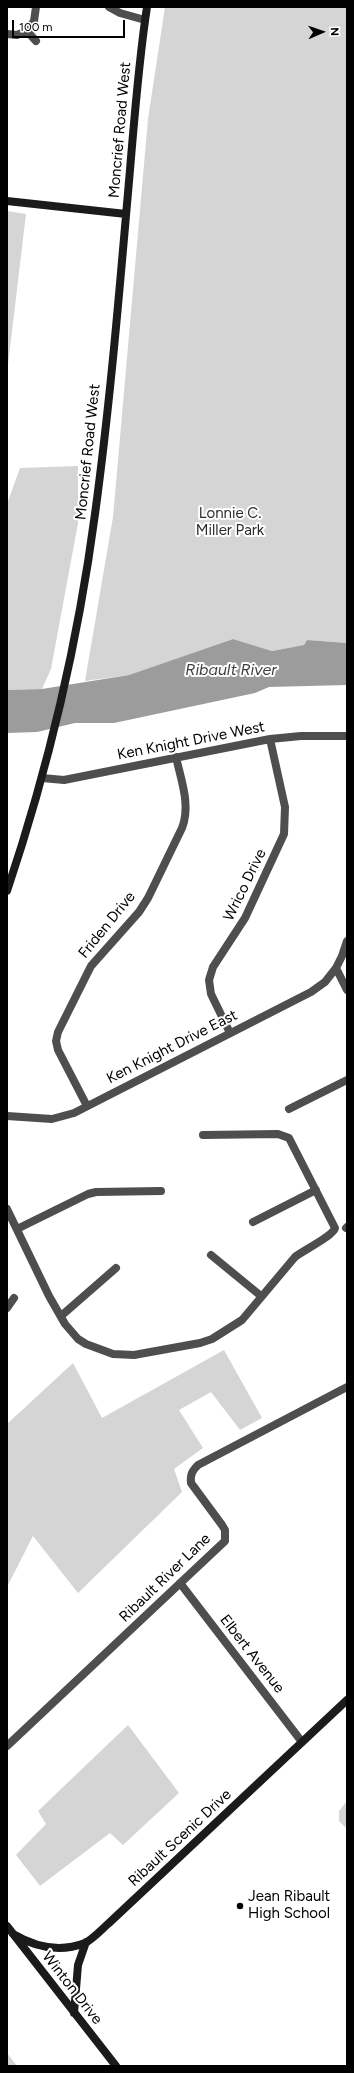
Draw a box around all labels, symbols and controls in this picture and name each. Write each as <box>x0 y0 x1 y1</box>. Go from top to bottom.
scale bar <box>14 12 127 38</box>
north arrow <box>302 12 342 52</box>
text: 100 m <box>19 20 53 34</box>
text: N <box>328 27 341 36</box>
street label: Moncrief Road West <box>105 61 135 199</box>
street label: Moncrief Road West <box>72 383 104 521</box>
park label: Lonnie C. Miller Park <box>196 505 264 540</box>
water label: Ribault River <box>185 660 277 680</box>
street label: Ken Knight Drive West <box>116 718 266 764</box>
street label: Wrico Drive <box>220 846 270 924</box>
street label: Friden Drive <box>75 888 139 962</box>
street label: Ken Knight Drive East <box>104 1006 240 1088</box>
street label: Ribault River Lane <box>116 1530 214 1626</box>
street label: Elbert Avenue <box>216 1611 288 1697</box>
street label: Ribault Scenic Drive <box>125 1786 235 1890</box>
place label: Jean Ribault High School <box>248 1888 330 1923</box>
marker: Jean Ribault High School <box>235 1901 245 1911</box>
street label: Winton Drive <box>38 1948 106 2028</box>

